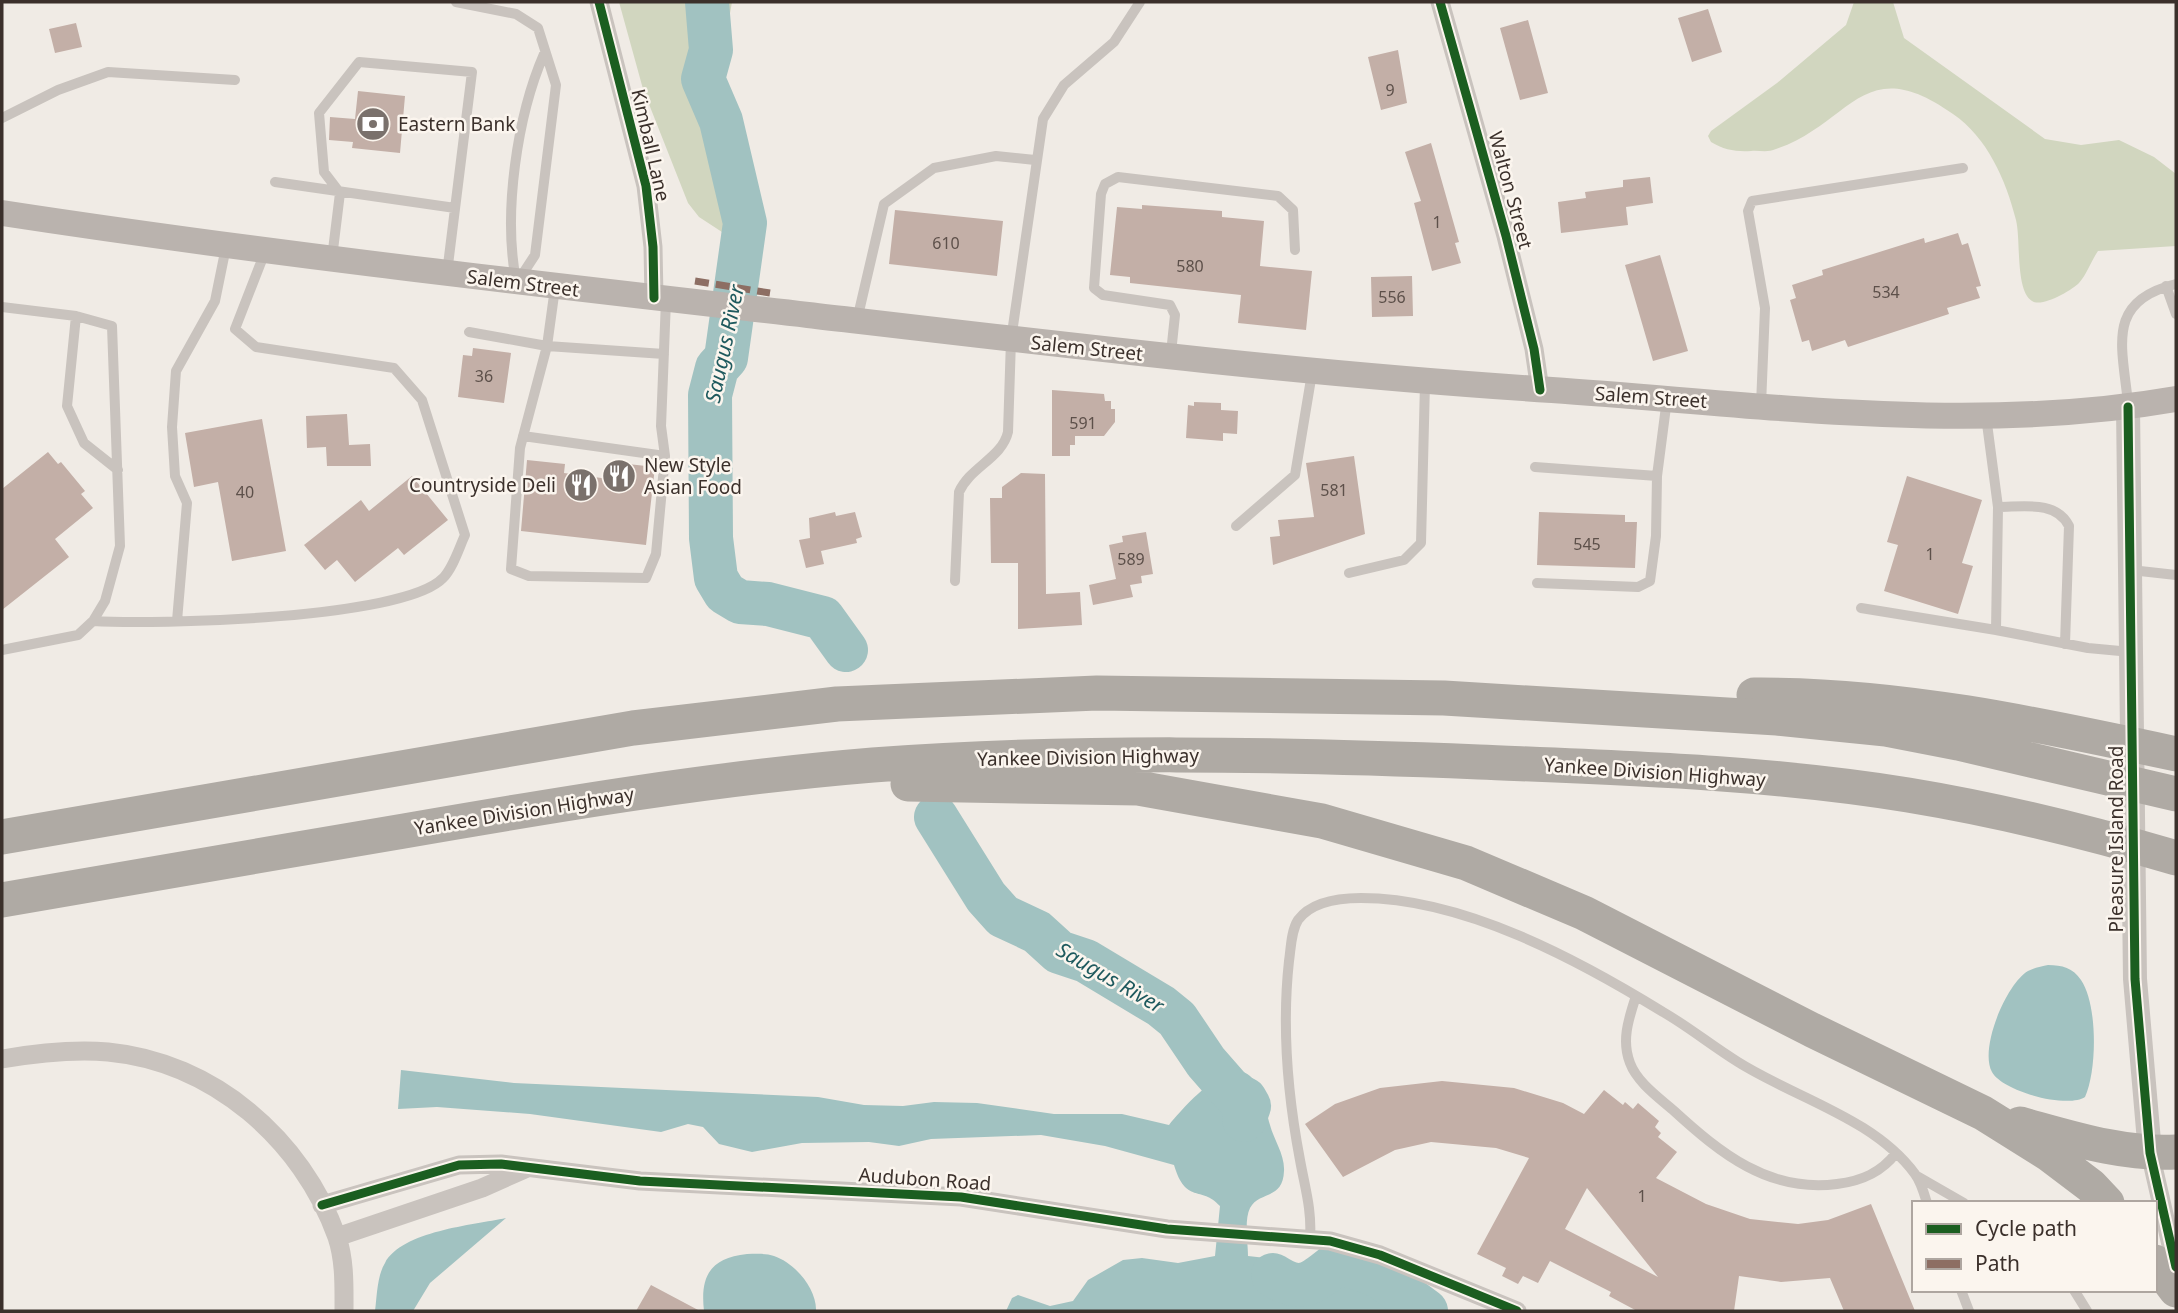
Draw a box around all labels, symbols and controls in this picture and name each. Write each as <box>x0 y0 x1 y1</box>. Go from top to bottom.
house number: 9 <box>1385 79 1395 101</box>
street label: Kimball Lane <box>625 86 677 204</box>
bank icon: Eastern Bank <box>354 105 392 143</box>
place label: Eastern Bank <box>398 111 515 137</box>
street label: Walton Street <box>1483 128 1539 252</box>
house number: 1 <box>1432 211 1442 233</box>
house number: 610 <box>932 232 960 254</box>
house number: 580 <box>1176 255 1204 277</box>
street label: Salem Street <box>466 263 581 303</box>
water label: Saugus River <box>698 281 750 405</box>
house number: 534 <box>1872 281 1900 303</box>
house number: 556 <box>1378 286 1406 308</box>
street label: Salem Street <box>1030 329 1144 367</box>
house number: 36 <box>475 365 493 387</box>
street label: Salem Street <box>1594 380 1708 414</box>
house number: 591 <box>1069 412 1097 434</box>
place label: New Style Asian Food <box>644 452 742 500</box>
restaurant icon: New Style Asian Food <box>600 457 638 495</box>
restaurant icon: Countryside Deli <box>562 466 600 504</box>
place label: Countryside Deli <box>409 472 556 498</box>
house number: 581 <box>1320 479 1348 501</box>
house number: 40 <box>236 481 254 503</box>
house number: 545 <box>1573 533 1601 555</box>
house number: 1 <box>1925 543 1935 565</box>
house number: 589 <box>1117 548 1145 570</box>
street label: Yankee Division Highway <box>977 742 1199 772</box>
street label: Pleasure Island Road <box>2103 746 2129 932</box>
street label: Yankee Division Highway <box>1543 751 1767 793</box>
street label: Yankee Division Highway <box>412 781 636 841</box>
water label: Saugus River <box>1052 935 1171 1020</box>
street label: Audubon Road <box>858 1161 992 1197</box>
house number: 1 <box>1637 1185 1647 1207</box>
legend <box>1912 1201 2157 1292</box>
text: Cycle path <box>1975 1214 2077 1242</box>
text: Path <box>1975 1249 2020 1277</box>

